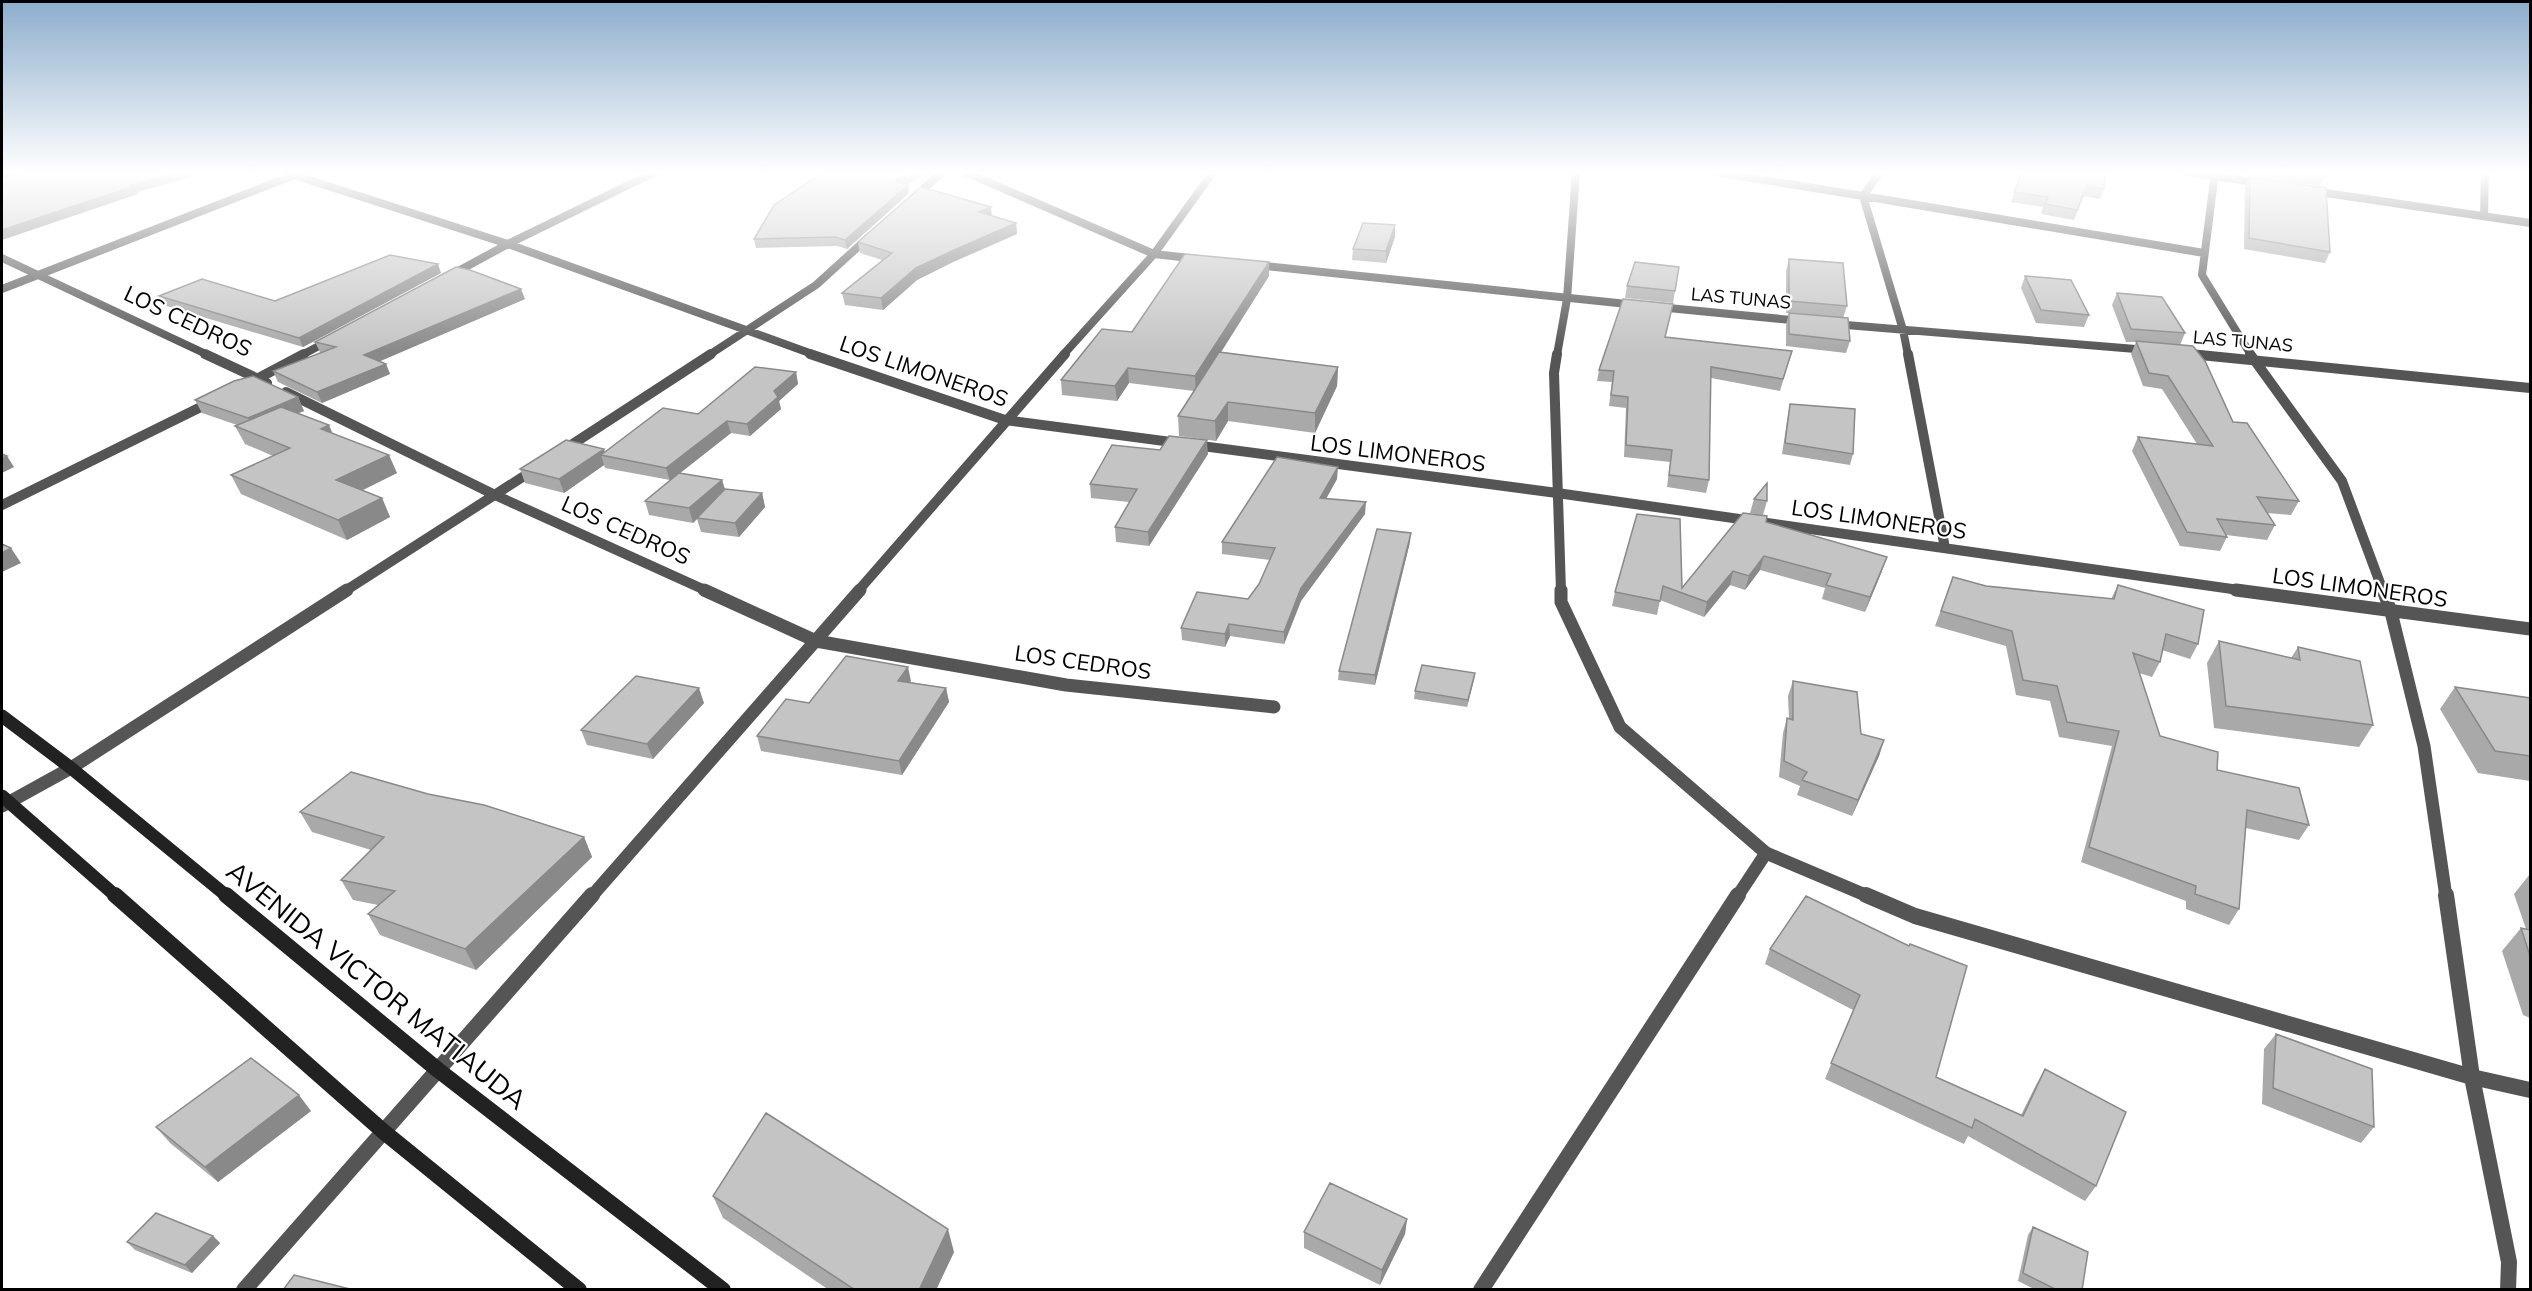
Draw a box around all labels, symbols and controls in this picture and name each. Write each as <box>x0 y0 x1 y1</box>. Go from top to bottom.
street label: LOS CEDROS <box>120 279 256 363</box>
street label: LAS TUNAS <box>1690 282 1792 314</box>
street label: LAS TUNAS <box>2192 325 2294 357</box>
street label: LOS LIMONEROS <box>836 329 1012 413</box>
street label: LOS LIMONEROS <box>1309 428 1487 478</box>
street label: LOS CEDROS <box>557 489 695 571</box>
street label: LOS LIMONEROS <box>1790 493 1968 545</box>
street label: LOS LIMONEROS <box>2271 561 2449 613</box>
street label: LOS CEDROS <box>1013 639 1153 685</box>
street label: AVENIDA VICTOR MATIAUDA <box>220 853 534 1117</box>

